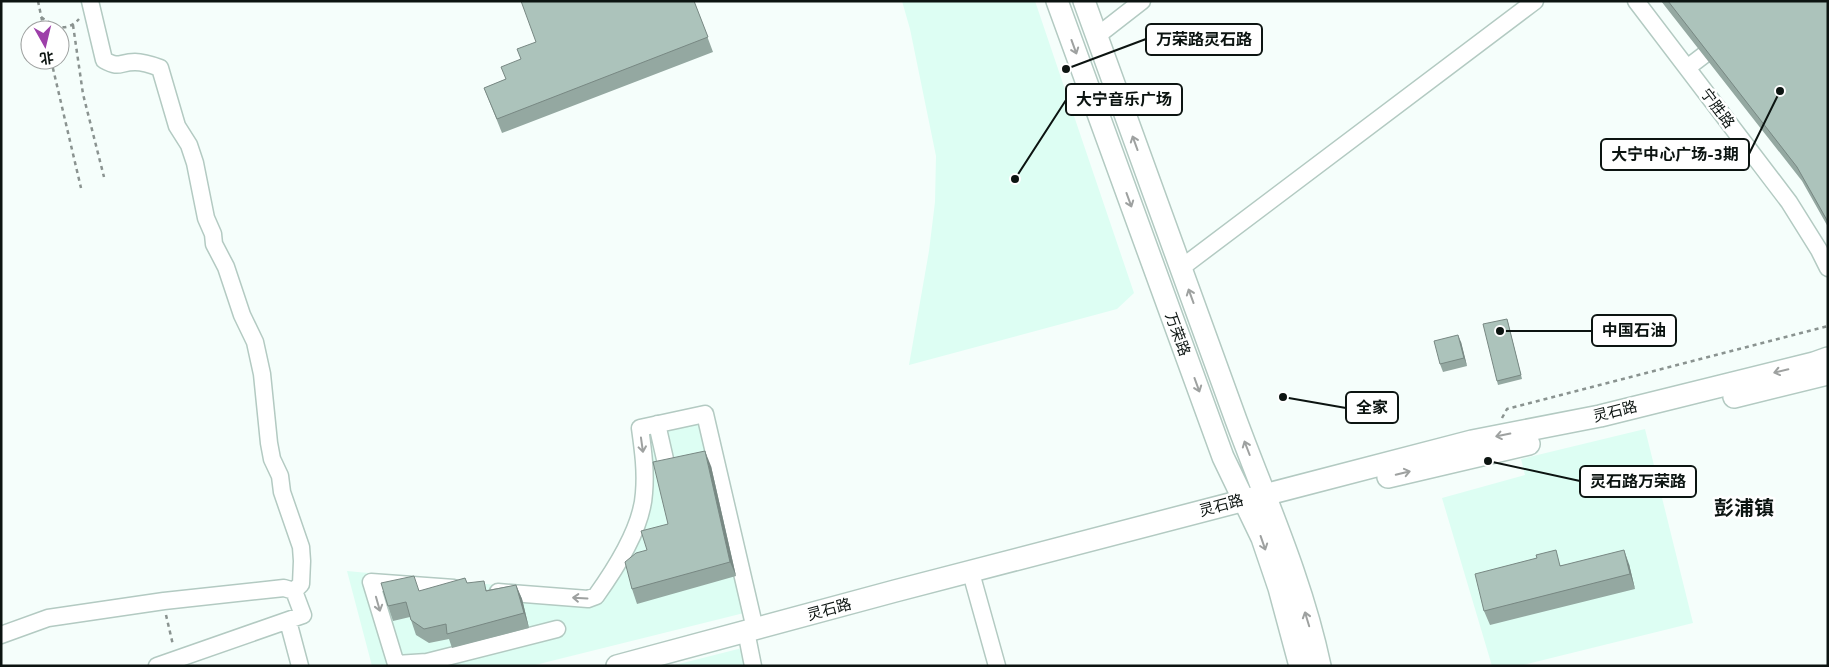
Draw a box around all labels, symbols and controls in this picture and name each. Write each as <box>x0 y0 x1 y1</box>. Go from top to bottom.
north arrow <box>20 20 70 70</box>
callout: 万荣路灵石路 <box>1146 24 1262 55</box>
text: 万荣路灵石路 <box>1156 27 1252 51</box>
one-way arrow <box>1070 39 1079 54</box>
text: 北 <box>38 47 55 70</box>
street label: 宁胜路 <box>1695 83 1741 133</box>
callout: 大宁音乐广场 <box>1066 84 1182 115</box>
text: 大宁音乐广场 <box>1076 87 1172 111</box>
one-way arrow <box>1130 136 1139 151</box>
callout: 大宁中心广场-3期 <box>1601 139 1749 170</box>
text: 大宁中心广场-3期 <box>1611 142 1739 166</box>
one-way arrow <box>1125 192 1134 207</box>
one-way arrow <box>1186 289 1195 304</box>
street label: 万荣路 <box>1159 309 1197 359</box>
callout: 中国石油 <box>1592 315 1676 346</box>
text: 中国石油 <box>1602 318 1666 342</box>
one-way arrow <box>1773 367 1789 376</box>
one-way arrow <box>1193 377 1202 393</box>
callout: 全家 <box>1346 392 1398 423</box>
street label: 灵石路 <box>1590 394 1640 428</box>
text: 全家 <box>1356 395 1388 419</box>
one-way arrow <box>1496 430 1512 440</box>
one-way arrow <box>637 436 647 452</box>
one-way arrow <box>1242 441 1251 457</box>
callout: 灵石路万荣路 <box>1580 466 1696 497</box>
one-way arrow <box>1394 468 1410 477</box>
text: 灵石路万荣路 <box>1590 469 1686 493</box>
street label: 灵石路 <box>1196 488 1246 522</box>
district label: 彭浦镇 <box>1714 492 1774 523</box>
one-way arrow <box>1259 535 1268 551</box>
street label: 灵石路 <box>804 592 854 626</box>
one-way arrow <box>572 593 588 602</box>
one-way arrow <box>373 596 383 612</box>
one-way arrow <box>1302 611 1312 627</box>

